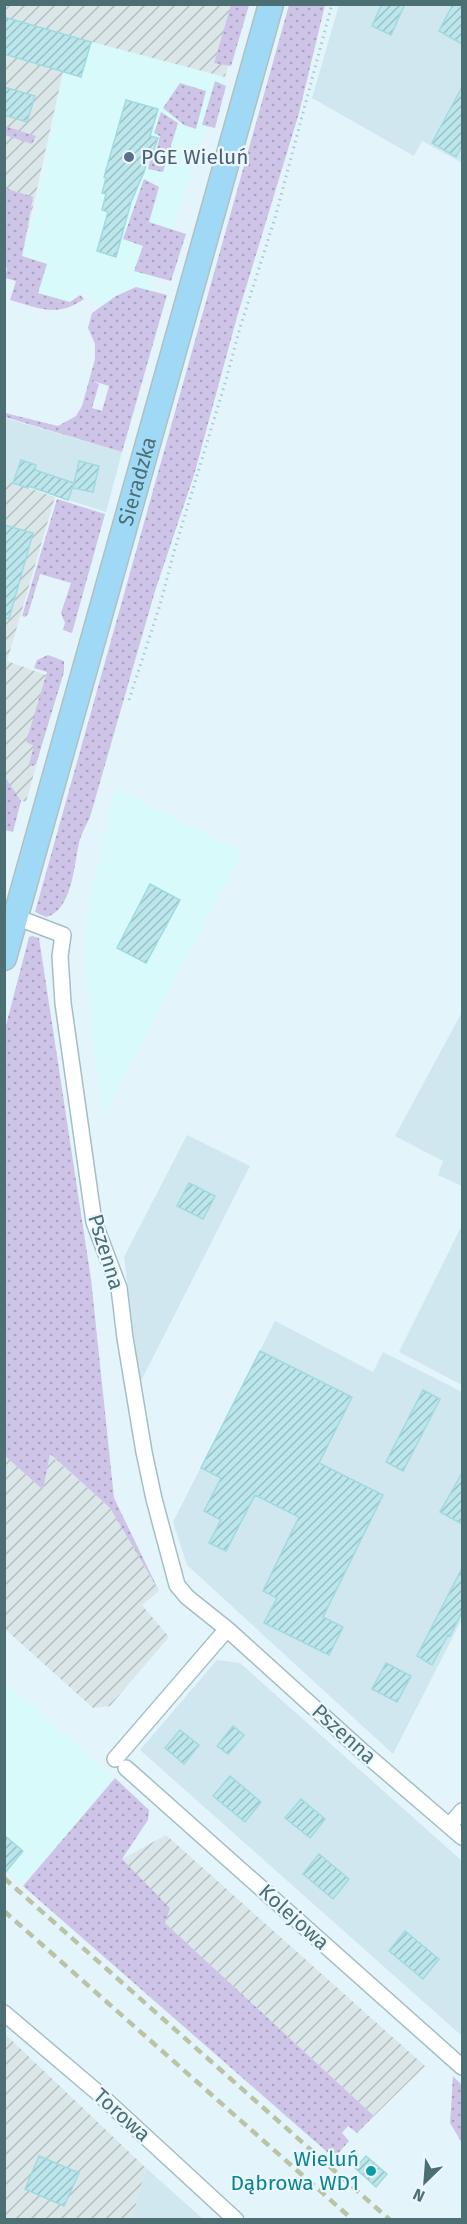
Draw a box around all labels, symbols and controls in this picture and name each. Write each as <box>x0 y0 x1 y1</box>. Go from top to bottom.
place label: PGE Wieluń <box>141 144 249 170</box>
marker: PGE Wieluń <box>122 150 136 164</box>
street label: Sieradzka <box>113 434 162 529</box>
street label: Pszenna <box>82 1211 130 1293</box>
street label: Pszenna <box>306 1698 382 1770</box>
street label: Kolejowa <box>253 1878 335 1956</box>
street label: Torowa <box>88 2083 156 2147</box>
place label: Wieluń Dąbrowa WD1 <box>231 2146 359 2196</box>
north arrow <box>395 2152 455 2212</box>
marker: Wieluń Dąbrowa WD1 <box>364 2164 378 2178</box>
text: N <box>410 2184 428 2206</box>

